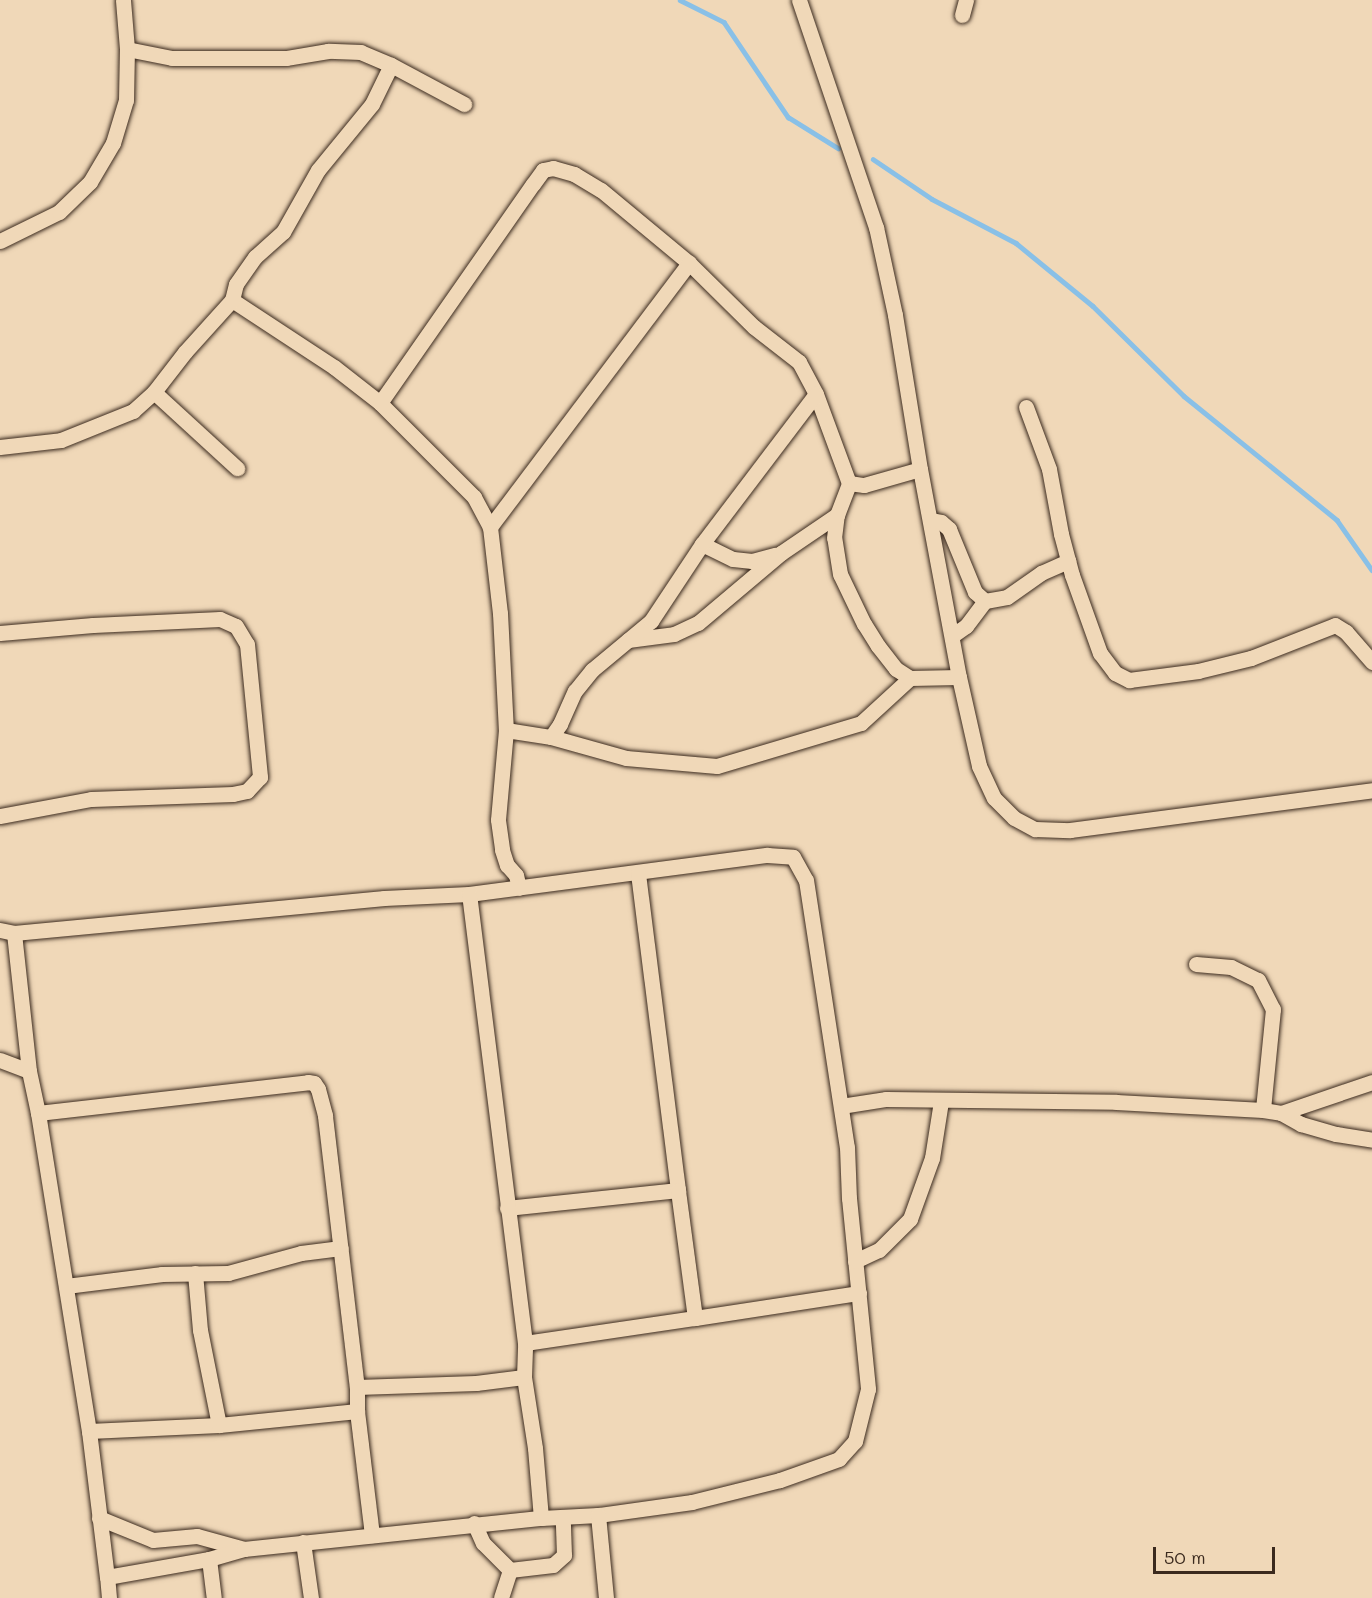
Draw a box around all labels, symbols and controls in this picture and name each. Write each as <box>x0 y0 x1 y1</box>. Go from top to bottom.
scale bar <box>1156 1535 1278 1573</box>
text: 50 m <box>1164 1545 1206 1569</box>

